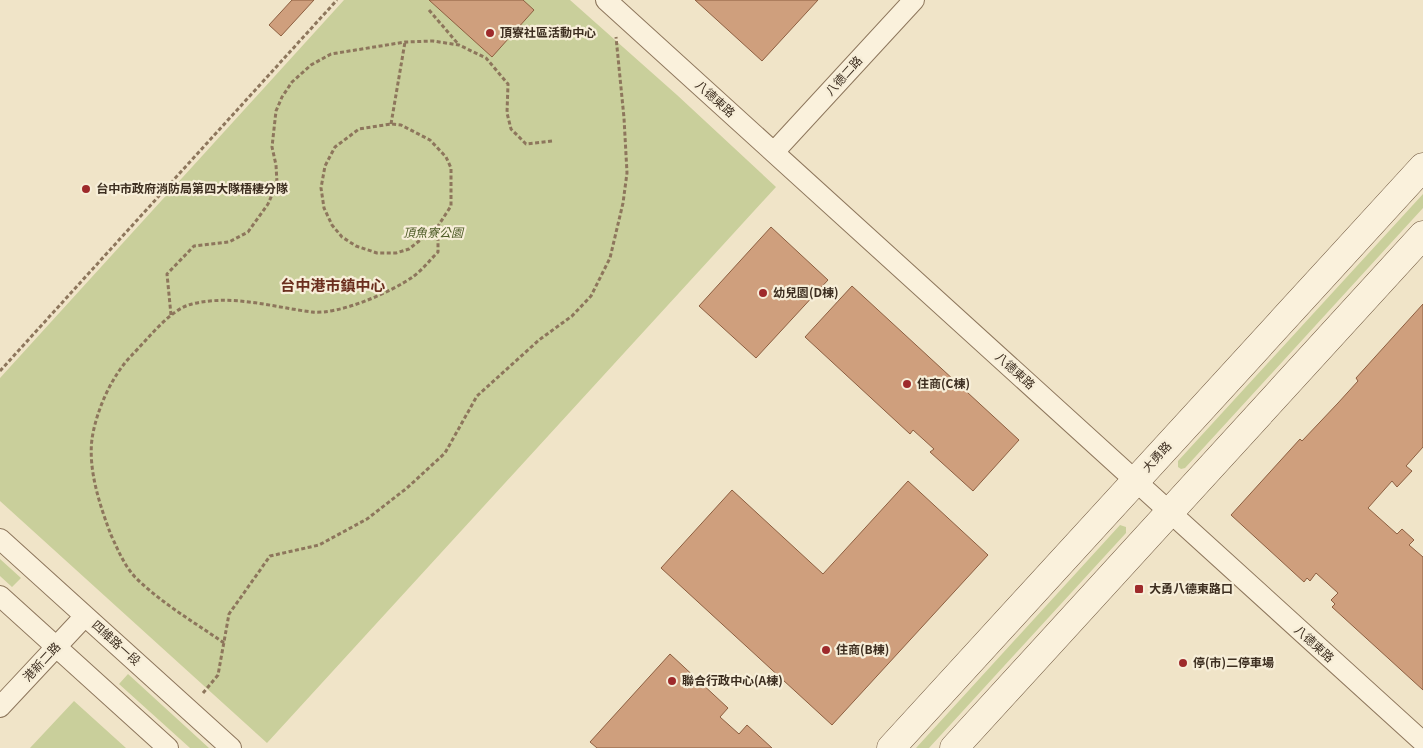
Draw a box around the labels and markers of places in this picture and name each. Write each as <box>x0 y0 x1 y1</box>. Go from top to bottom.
place label: 頂寮社區活動中心 <box>500 23 596 40</box>
marker: 頂寮社區活動中心 <box>484 27 496 39</box>
place label: 台中市政府消防局第四大隊梧棲分隊 <box>96 179 288 196</box>
marker: 台中市政府消防局第四大隊梧棲分隊 <box>80 183 92 195</box>
place label: 幼兒園(D棟) <box>773 283 839 300</box>
marker: 幼兒園(D棟) <box>757 287 769 299</box>
place label: 住商(C棟) <box>917 374 970 391</box>
marker: 住商(C棟) <box>901 378 913 390</box>
place label: 大勇八德東路口 <box>1149 579 1233 596</box>
marker: 大勇八德東路口 <box>1133 583 1145 595</box>
place label: 住商(B棟) <box>836 640 889 657</box>
marker: 住商(B棟) <box>820 644 832 656</box>
place label: 停(市)二停車場 <box>1193 653 1274 670</box>
marker: 停(市)二停車場 <box>1177 657 1189 669</box>
place label: 聯合行政中心(A棟) <box>682 671 783 688</box>
marker: 聯合行政中心(A棟) <box>666 675 678 687</box>

